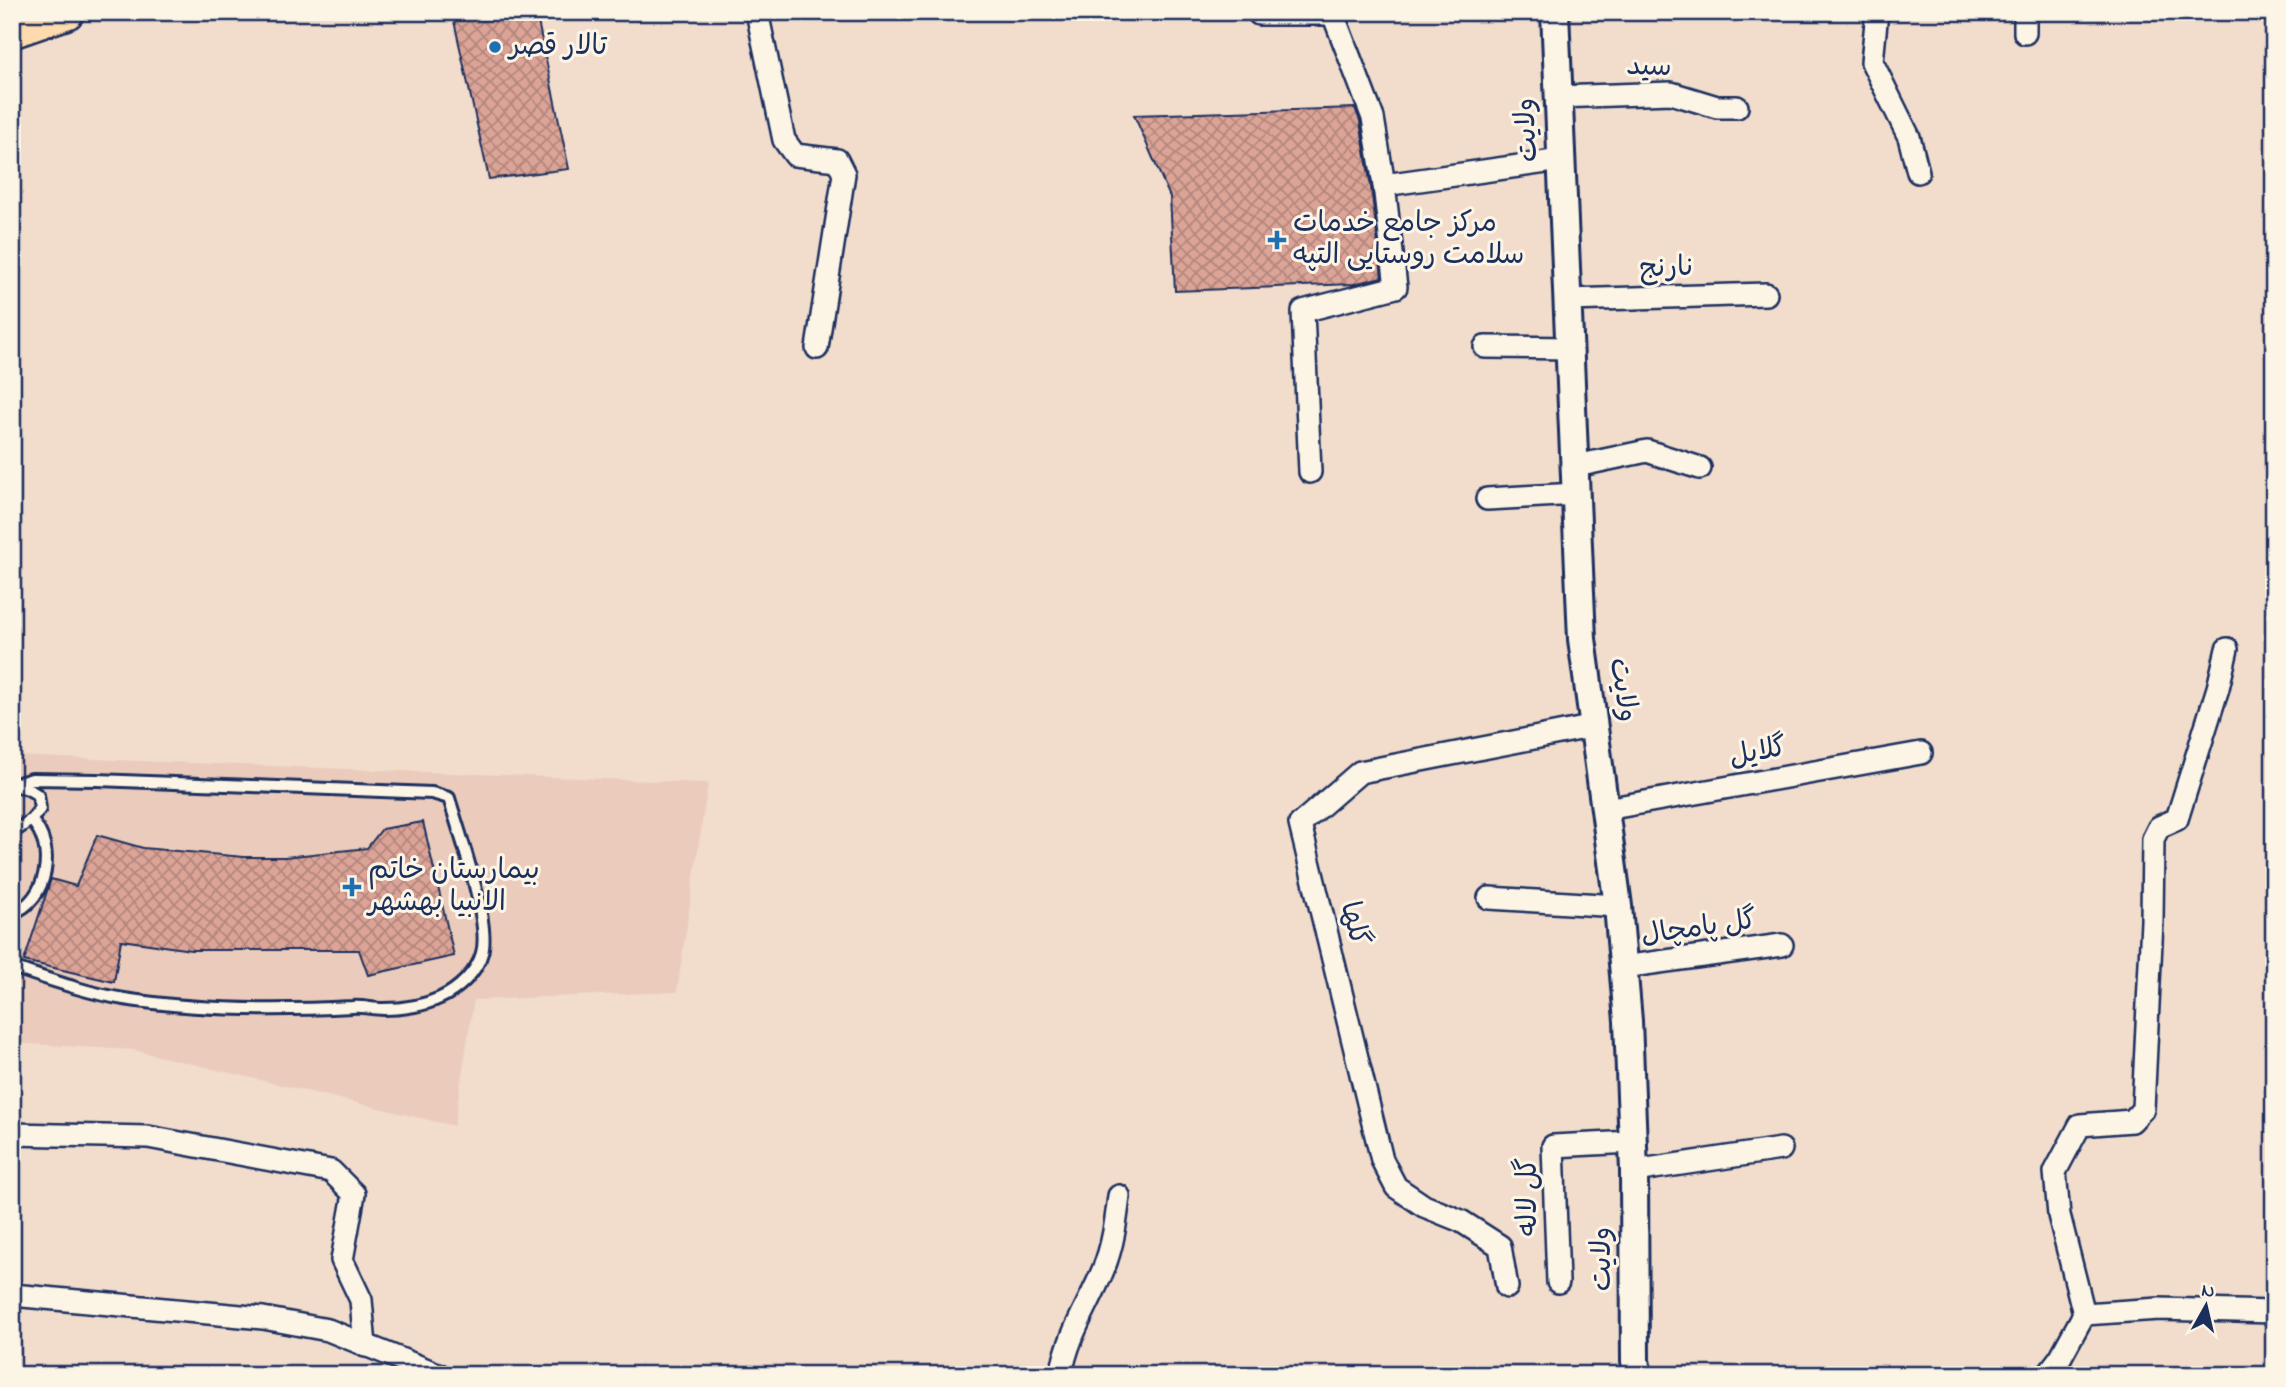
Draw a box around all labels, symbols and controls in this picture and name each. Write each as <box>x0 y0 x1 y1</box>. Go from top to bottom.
place label: تالار قصر <box>507 27 608 68</box>
marker: تالار قصر <box>487 39 503 55</box>
street label: سید <box>1626 47 1672 89</box>
street label: ولایت <box>1506 97 1550 163</box>
place label: مرکز جامع خدمات سلامت روستایی التپه <box>1293 204 1524 277</box>
marker: مرکز جامع خدمات سلامت روستایی التپه <box>1267 230 1287 250</box>
street label: نارنج <box>1639 248 1695 290</box>
street label: ولایت <box>1597 655 1647 725</box>
street label: گلایل <box>1726 728 1790 778</box>
place label: بیمارستان خاتم الانبیا بهشهر <box>366 851 540 924</box>
marker: بیمارستان خاتم الانبیا بهشهر <box>342 877 362 897</box>
street label: گلها <box>1328 897 1378 951</box>
street label: گل پامچال <box>1639 901 1759 957</box>
street label: گل لاله <box>1509 1158 1550 1236</box>
street label: ولایت <box>1583 1227 1624 1291</box>
north arrow <box>2170 1272 2240 1342</box>
text: N <box>2200 1277 2216 1306</box>

